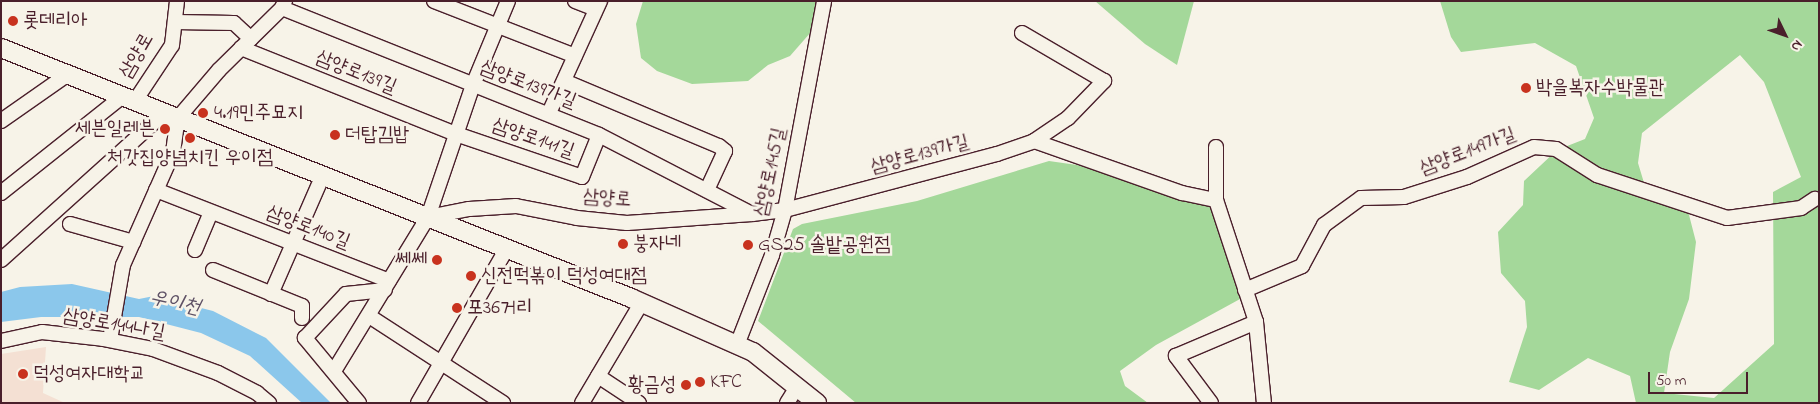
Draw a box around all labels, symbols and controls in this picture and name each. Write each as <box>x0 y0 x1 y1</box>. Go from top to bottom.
place label: 롯데리아 <box>23 9 87 33</box>
north arrow <box>1760 10 1810 60</box>
marker: 롯데리아 <box>7 15 19 27</box>
street label: 삼양로 <box>115 29 159 83</box>
text: N <box>1786 35 1807 56</box>
street label: 삼양로139길 <box>312 46 400 100</box>
street label: 삼양로139가길 <box>477 56 579 114</box>
place label: 박을복자수박물관 <box>1536 76 1665 100</box>
marker: 박을복자수박물관 <box>1520 82 1532 94</box>
place label: 4.19민주묘지 <box>214 101 303 125</box>
marker: 4.19민주묘지 <box>196 106 210 120</box>
street label: 삼양로141길 <box>489 114 577 164</box>
place label: 세븐일레븐 <box>75 117 155 141</box>
marker: 세븐일레븐 <box>159 123 171 135</box>
place label: 더탑김밥 <box>345 123 409 147</box>
street label: 삼양로149가길 <box>1417 123 1519 181</box>
street label: 삼양로145길 <box>750 125 792 219</box>
marker: 더탑김밥 <box>329 129 341 141</box>
street label: 삼양로139가길 <box>868 130 972 180</box>
marker: 처갓집양념치킨 우이점 <box>184 132 196 144</box>
place label: 처갓집양념치킨 우이점 <box>107 146 273 170</box>
street label: 삼양로 <box>582 185 632 213</box>
street label: 삼양로140길 <box>263 201 353 255</box>
place label: 붕자네 <box>633 232 681 256</box>
place label: GS25 솔밭공원점 <box>758 233 890 257</box>
marker: 붕자네 <box>617 238 629 250</box>
marker: GS25 솔밭공원점 <box>742 239 754 251</box>
place label: 쎄쎄 <box>395 248 427 272</box>
marker: 쎄쎄 <box>431 254 443 266</box>
place label: 신전떡볶이 덕성여대점 <box>481 264 647 288</box>
marker: 신전떡볶이 덕성여대점 <box>465 270 477 282</box>
water label: 우이천 <box>147 285 203 321</box>
place label: 포36거리 <box>467 296 532 320</box>
marker: 포36거리 <box>451 302 463 314</box>
street label: 삼양로144나길 <box>61 304 167 346</box>
place label: 덕성여자대학교 <box>33 362 146 386</box>
scale bar <box>1650 362 1750 394</box>
marker: 덕성여자대학교 <box>17 368 29 380</box>
place label: KFC <box>710 370 742 394</box>
text: 50 m <box>1656 370 1686 392</box>
place label: 황금성 <box>628 373 676 397</box>
marker: KFC <box>694 376 706 388</box>
marker: 황금성 <box>680 379 692 391</box>

